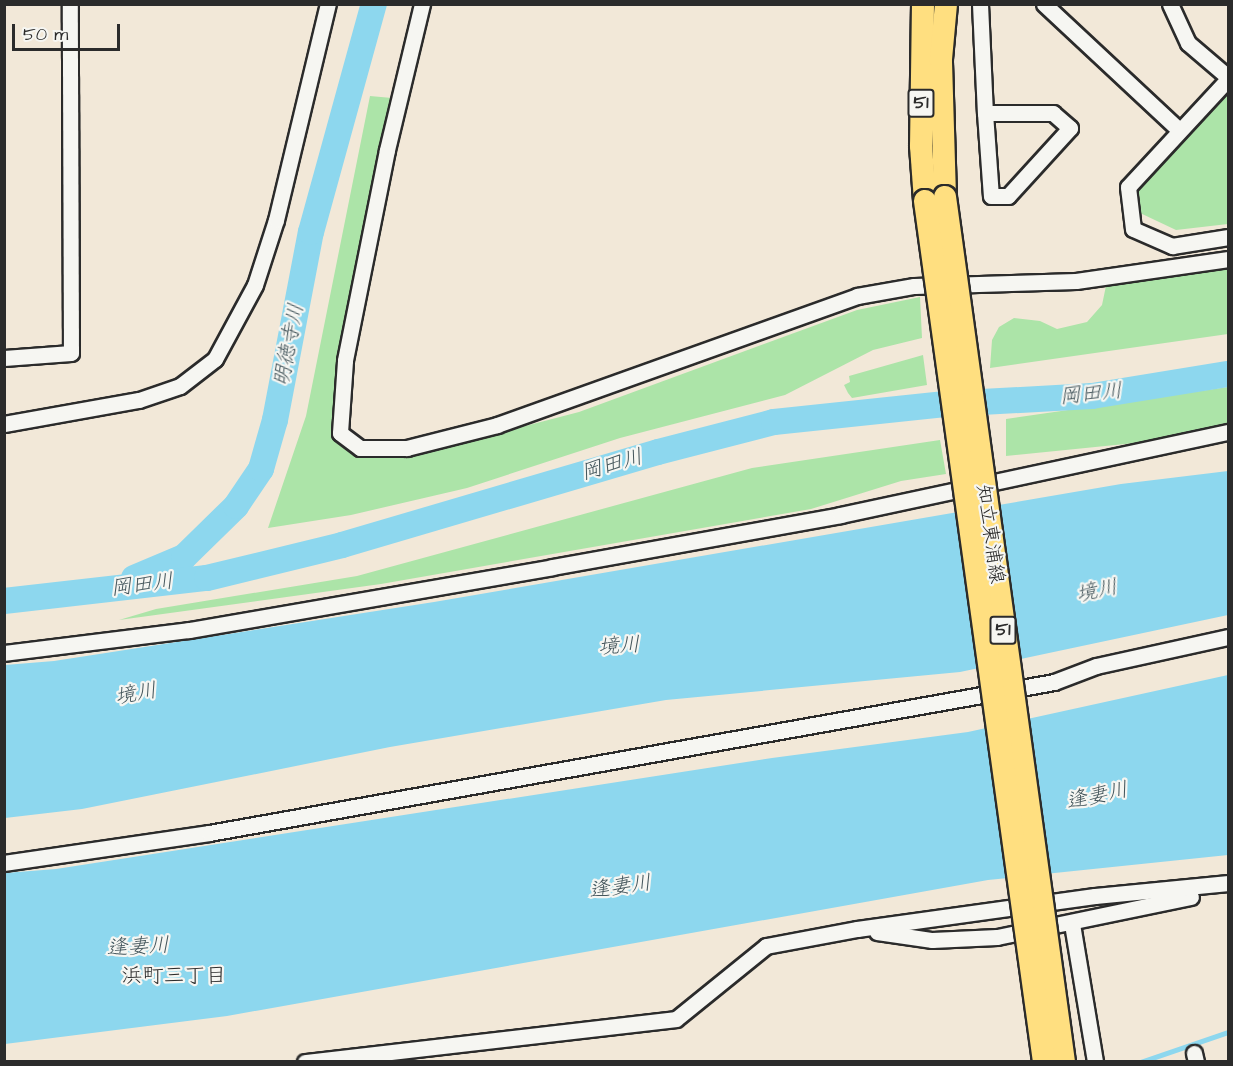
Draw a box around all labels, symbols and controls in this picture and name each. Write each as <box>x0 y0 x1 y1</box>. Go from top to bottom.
scale bar <box>15 12 123 50</box>
text: 50 m <box>23 22 68 47</box>
road number: 51 <box>906 88 936 118</box>
water label: 明徳寺川 <box>269 301 309 389</box>
water label: 岡田川 <box>1058 378 1124 410</box>
water label: 岡田川 <box>578 444 646 486</box>
street label: 知立東浦線 <box>971 483 1009 585</box>
water label: 岡田川 <box>109 569 175 601</box>
water label: 境川 <box>1074 574 1120 608</box>
road number: 51 <box>988 615 1018 645</box>
water label: 境川 <box>597 632 641 660</box>
water label: 境川 <box>113 678 159 710</box>
water label: 逢妻川 <box>1064 777 1130 815</box>
water label: 逢妻川 <box>587 870 653 904</box>
water label: 逢妻川 <box>106 933 170 961</box>
district label: 浜町三丁目 <box>122 963 226 989</box>

